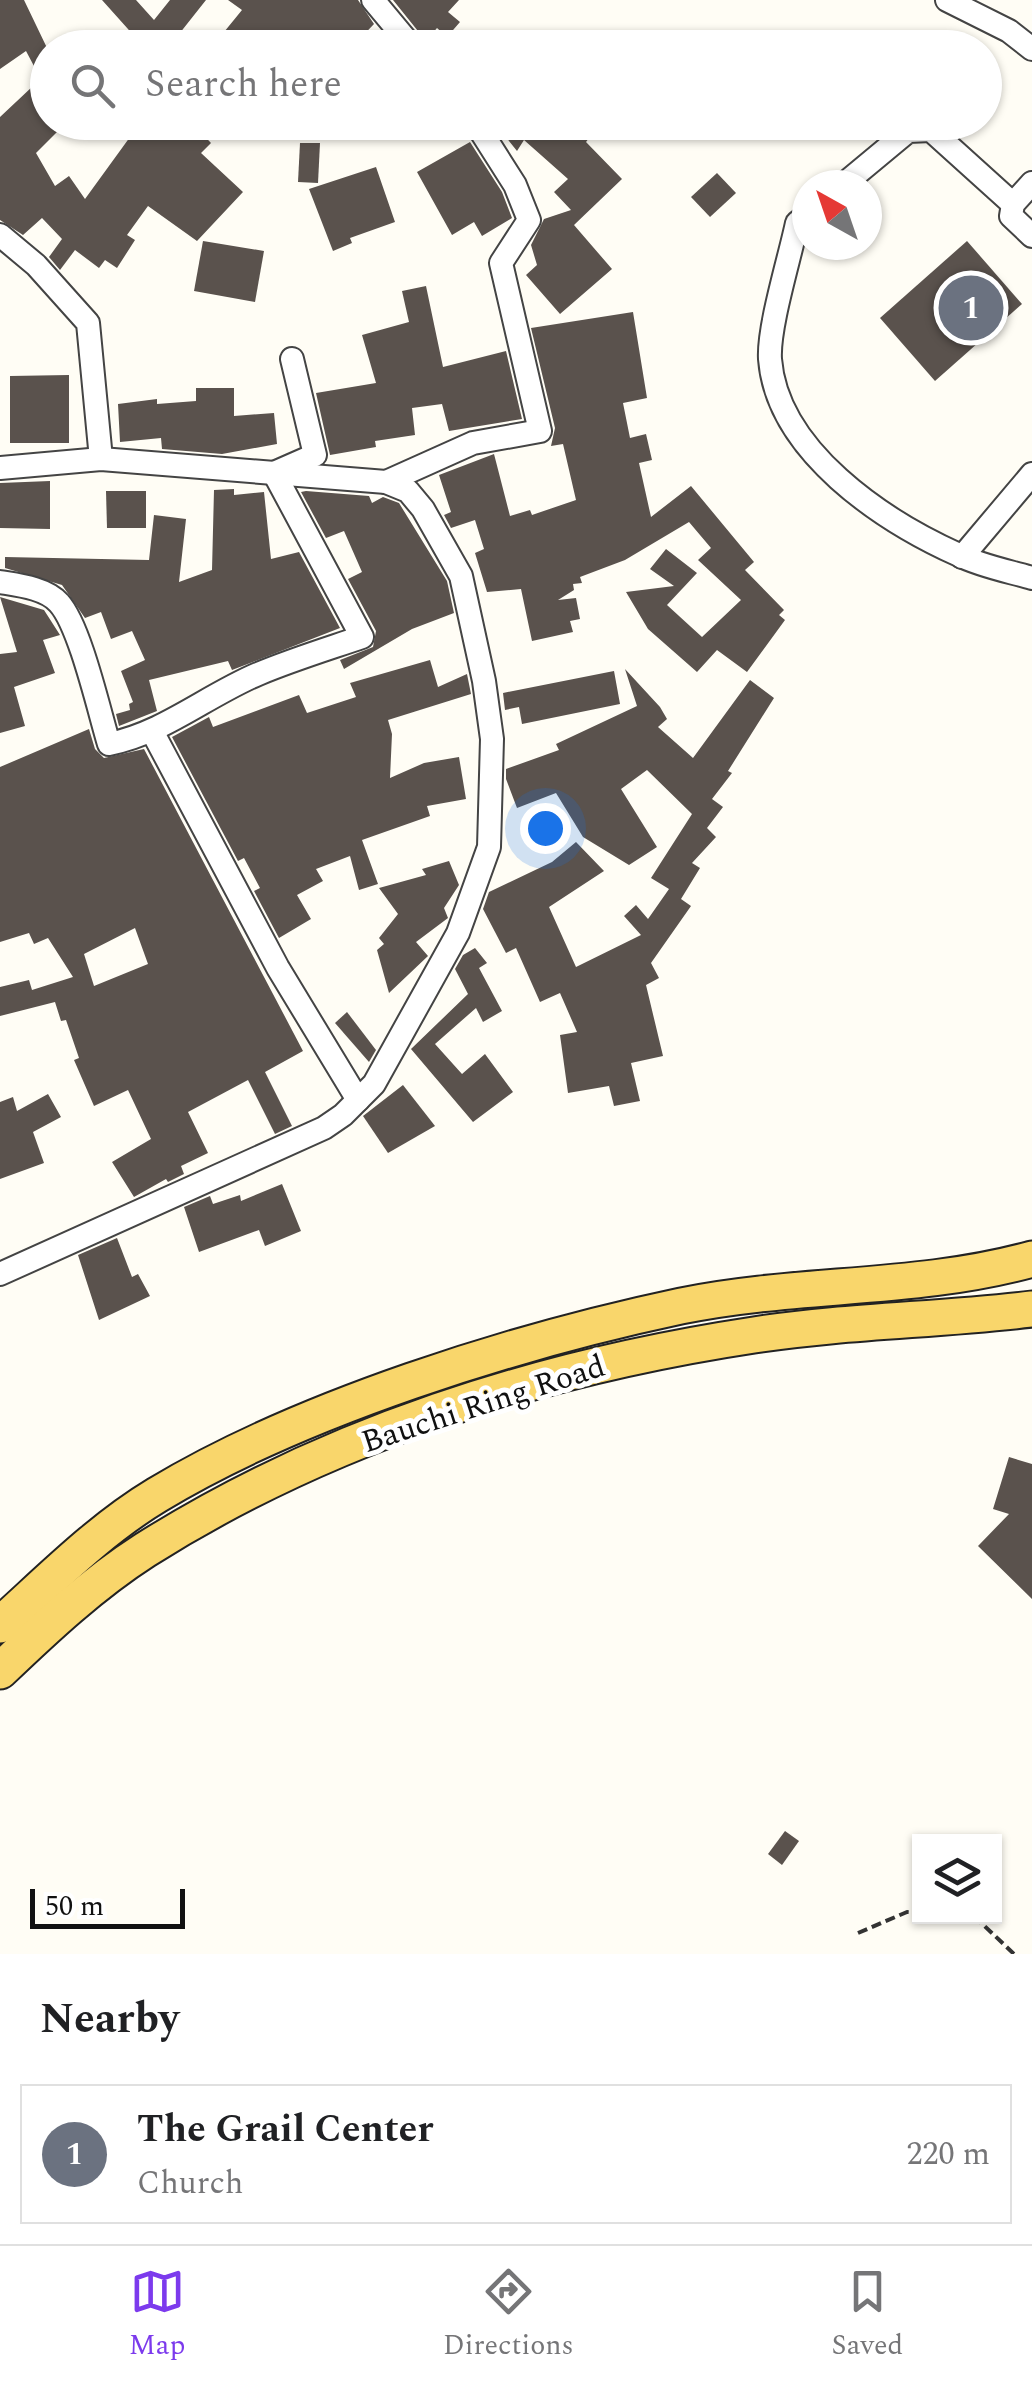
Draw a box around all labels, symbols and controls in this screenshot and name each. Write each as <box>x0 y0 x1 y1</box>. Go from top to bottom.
search box <box>30 30 1002 140</box>
text: Search here <box>145 56 342 114</box>
icon: search <box>65 58 120 113</box>
north arrow <box>792 170 882 260</box>
pin: 1 <box>938 270 1004 346</box>
your location <box>520 803 571 854</box>
street label: Bauchi Ring Road <box>355 1342 612 1467</box>
map controls <box>912 1834 1002 1924</box>
button: layers <box>912 1834 1002 1924</box>
scale bar <box>30 1884 185 1928</box>
text: 50 m <box>45 1885 104 1928</box>
text: Nearby <box>40 1988 179 2051</box>
text: The Grail Center <box>137 2101 433 2159</box>
text: 1 <box>66 2130 83 2179</box>
text: 220 m <box>906 2130 990 2179</box>
text: Church <box>137 2159 243 2208</box>
tab: Map <box>129 2264 185 2367</box>
tab: Directions <box>443 2264 574 2367</box>
tab: Saved <box>831 2264 903 2367</box>

